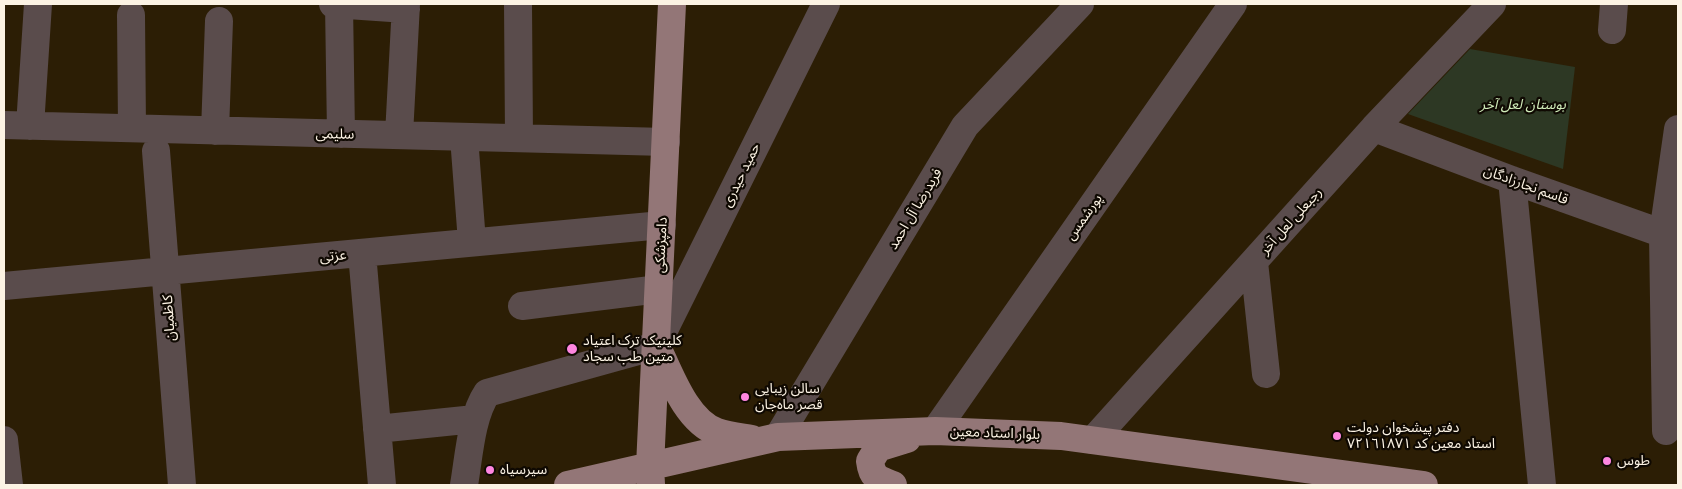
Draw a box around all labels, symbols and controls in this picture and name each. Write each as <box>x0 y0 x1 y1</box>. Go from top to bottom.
park label: بوستان لعل آخر <box>1480 97 1566 113</box>
street label: سلیمی <box>315 125 355 143</box>
street label: حمید حیدری <box>718 140 764 210</box>
street label: قاسم نجارزادگان <box>1481 162 1571 208</box>
street label: فریدرضا آل احمد <box>884 165 946 253</box>
street label: رجبعلی لعل آخر <box>1256 184 1326 258</box>
street label: پورشمس <box>1062 191 1106 243</box>
street label: دامپزشکی <box>651 217 671 273</box>
street label: عزتی <box>319 246 347 266</box>
street label: کاظمیان <box>159 294 179 342</box>
place label: کلینیک ترک اعتیاد متین طب سجاد <box>583 333 682 366</box>
marker: کلینیک ترک اعتیاد متین طب سجاد <box>565 342 579 356</box>
place label: سالن زیبایی قصر ماه‌جان <box>755 381 823 414</box>
marker: سالن زیبایی قصر ماه‌جان <box>739 391 751 403</box>
place label: دفتر پيشخوان دولت استاد معين كد ٧٢١٦١٨٧١ <box>1347 420 1495 452</box>
street label: بلوار استاد معین <box>950 423 1040 443</box>
marker: دفتر پيشخوان دولت استاد معين كد ٧٢١٦١٨٧١ <box>1331 430 1343 442</box>
place label: طوس <box>1617 453 1650 469</box>
marker: طوس <box>1601 455 1613 467</box>
place label: سیرسیاه <box>500 462 547 478</box>
marker: سیرسیاه <box>484 464 496 476</box>

